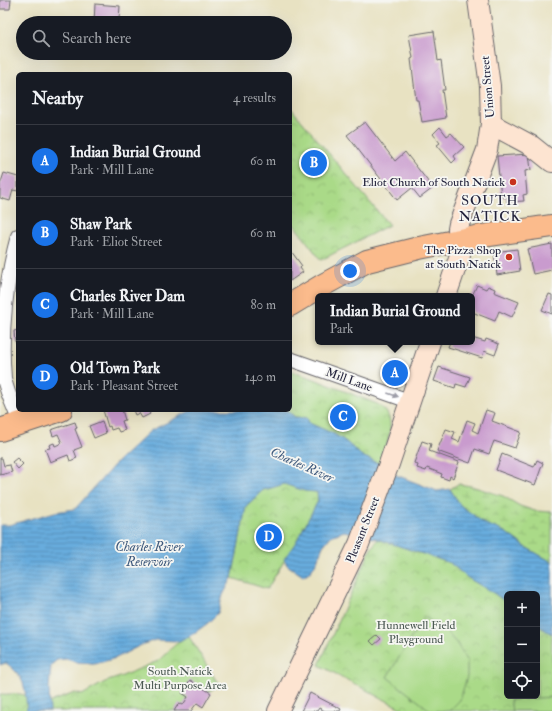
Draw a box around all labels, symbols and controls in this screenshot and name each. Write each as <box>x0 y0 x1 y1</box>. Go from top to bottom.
search box <box>16 16 292 60</box>
icon: search <box>30 27 52 49</box>
text: Search here <box>62 29 131 48</box>
street label: Union Street <box>478 55 498 119</box>
text: Nearby <box>32 88 83 109</box>
text: 4 results <box>233 90 276 106</box>
text: Indian Burial Ground <box>70 143 201 162</box>
pin: B <box>301 148 327 178</box>
text: A <box>41 153 49 169</box>
text: 60 m <box>250 153 276 169</box>
text: Park · Mill Lane <box>70 162 154 178</box>
place label: Eliot Church of South Natick <box>362 175 505 190</box>
marker: Eliot Church of South Natick <box>508 177 518 187</box>
district label: SOUTH NATICK <box>459 192 521 225</box>
text: Shaw Park <box>70 215 132 234</box>
text: B <box>41 225 49 241</box>
text: 60 m <box>250 225 276 241</box>
text: Park · Eliot Street <box>70 234 162 250</box>
place label: The Pizza Shop at South Natick <box>424 243 501 272</box>
marker: The Pizza Shop at South Natick <box>504 252 514 262</box>
your location <box>340 261 360 281</box>
text: Charles River Dam <box>70 287 185 306</box>
popup <box>315 293 475 345</box>
text: C <box>40 297 50 313</box>
text: 80 m <box>250 297 276 313</box>
text: Indian Burial Ground <box>330 302 460 321</box>
text: Park · Mill Lane <box>70 306 154 322</box>
text: Park <box>330 321 353 337</box>
pin: A <box>382 358 408 388</box>
text: Old Town Park <box>70 359 160 378</box>
street label: Mill Lane <box>324 365 374 395</box>
text: D <box>40 369 50 385</box>
text: 140 m <box>245 369 276 385</box>
text: Park · Pleasant Street <box>70 378 178 394</box>
one-way arrow <box>387 393 399 399</box>
pin: C <box>330 402 356 432</box>
water label: Charles River <box>268 444 337 487</box>
street label: Pleasant Street <box>343 494 383 565</box>
pin: D <box>256 522 282 552</box>
water label: Charles River Reservoir <box>115 539 184 570</box>
map controls <box>504 591 540 699</box>
button: + <box>504 591 540 627</box>
park label: Hunnewell Field Playground <box>377 618 456 647</box>
button: − <box>504 627 540 663</box>
button: locate <box>504 663 540 699</box>
park label: South Natick Multi Purpose Area <box>133 664 228 693</box>

